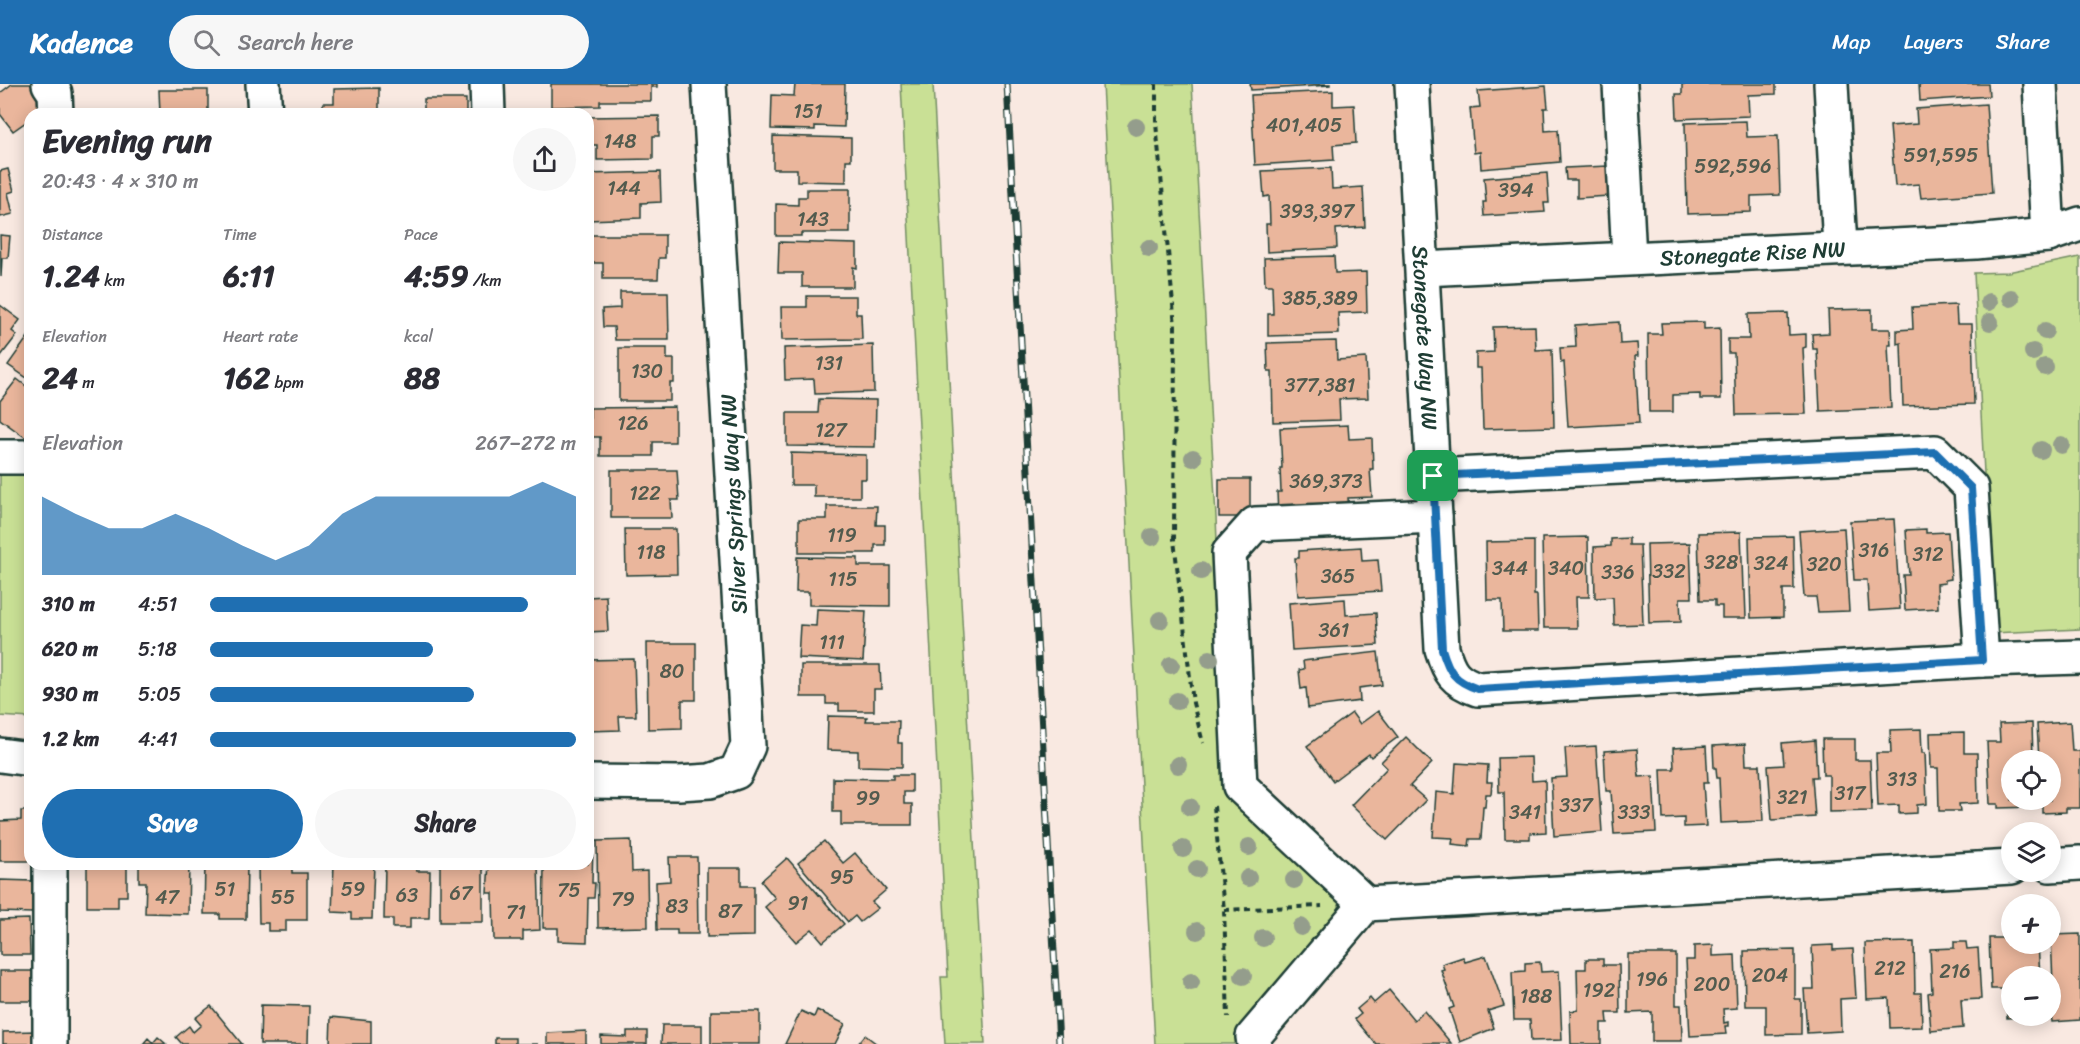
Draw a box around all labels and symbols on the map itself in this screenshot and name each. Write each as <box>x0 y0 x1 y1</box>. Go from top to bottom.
house number: 151 <box>793 94 823 129</box>
house number: 401,405 <box>1266 108 1342 143</box>
house number: 148 <box>603 124 637 159</box>
house number: 591,595 <box>1903 138 1979 173</box>
house number: 592,596 <box>1694 149 1772 184</box>
house number: 144 <box>607 171 641 206</box>
house number: 394 <box>1498 173 1534 208</box>
house number: 393,397 <box>1280 194 1356 229</box>
house number: 143 <box>797 202 829 237</box>
street label: Stonegate Rise NW <box>1659 229 1847 277</box>
street label: Stonegate Way NW <box>1401 244 1449 431</box>
house number: 385,389 <box>1282 281 1358 316</box>
house number: 131 <box>815 346 843 381</box>
house number: 130 <box>631 354 663 389</box>
house number: 377,381 <box>1285 368 1355 403</box>
street label: Silver Springs Way NW <box>708 393 759 615</box>
house number: 126 <box>617 406 649 441</box>
house number: 127 <box>815 413 848 448</box>
pin <box>1407 450 1458 501</box>
house number: 369,373 <box>1289 464 1363 499</box>
house number: 122 <box>629 476 661 511</box>
house number: 119 <box>827 518 857 553</box>
house number: 316 <box>1859 533 1889 568</box>
house number: 118 <box>636 535 666 570</box>
house number: 312 <box>1912 537 1944 572</box>
house number: 328 <box>1704 545 1738 580</box>
house number: 324 <box>1753 546 1789 581</box>
house number: 320 <box>1806 547 1842 582</box>
house number: 344 <box>1492 551 1528 586</box>
house number: 340 <box>1548 551 1584 586</box>
house number: 332 <box>1652 554 1686 589</box>
house number: 336 <box>1601 555 1635 590</box>
house number: 365 <box>1321 559 1355 594</box>
house number: 115 <box>828 562 858 597</box>
house number: 361 <box>1319 613 1349 648</box>
house number: 111 <box>819 625 845 660</box>
house number: 80 <box>660 654 684 689</box>
house number: 313 <box>1887 762 1917 797</box>
house number: 317 <box>1835 776 1867 811</box>
house number: 321 <box>1776 780 1808 815</box>
house number: 99 <box>856 781 880 816</box>
house number: 337 <box>1559 788 1594 823</box>
house number: 341 <box>1509 795 1541 830</box>
house number: 333 <box>1618 795 1650 830</box>
house number: 95 <box>830 860 854 895</box>
house number: 51 <box>215 872 235 907</box>
house number: 59 <box>341 872 365 907</box>
house number: 75 <box>557 873 581 908</box>
house number: 67 <box>450 876 474 911</box>
house number: 63 <box>396 878 418 913</box>
house number: 47 <box>155 880 181 915</box>
house number: 55 <box>271 880 295 915</box>
house number: 79 <box>611 882 635 917</box>
house number: 91 <box>788 886 808 921</box>
house number: 83 <box>665 889 689 924</box>
house number: 87 <box>718 894 743 929</box>
house number: 71 <box>506 895 526 930</box>
house number: 212 <box>1874 951 1906 986</box>
house number: 216 <box>1939 954 1971 989</box>
house number: 204 <box>1752 958 1788 993</box>
house number: 196 <box>1636 962 1668 997</box>
house number: 200 <box>1694 967 1730 1002</box>
house number: 192 <box>1583 973 1616 1008</box>
house number: 188 <box>1520 979 1552 1014</box>

